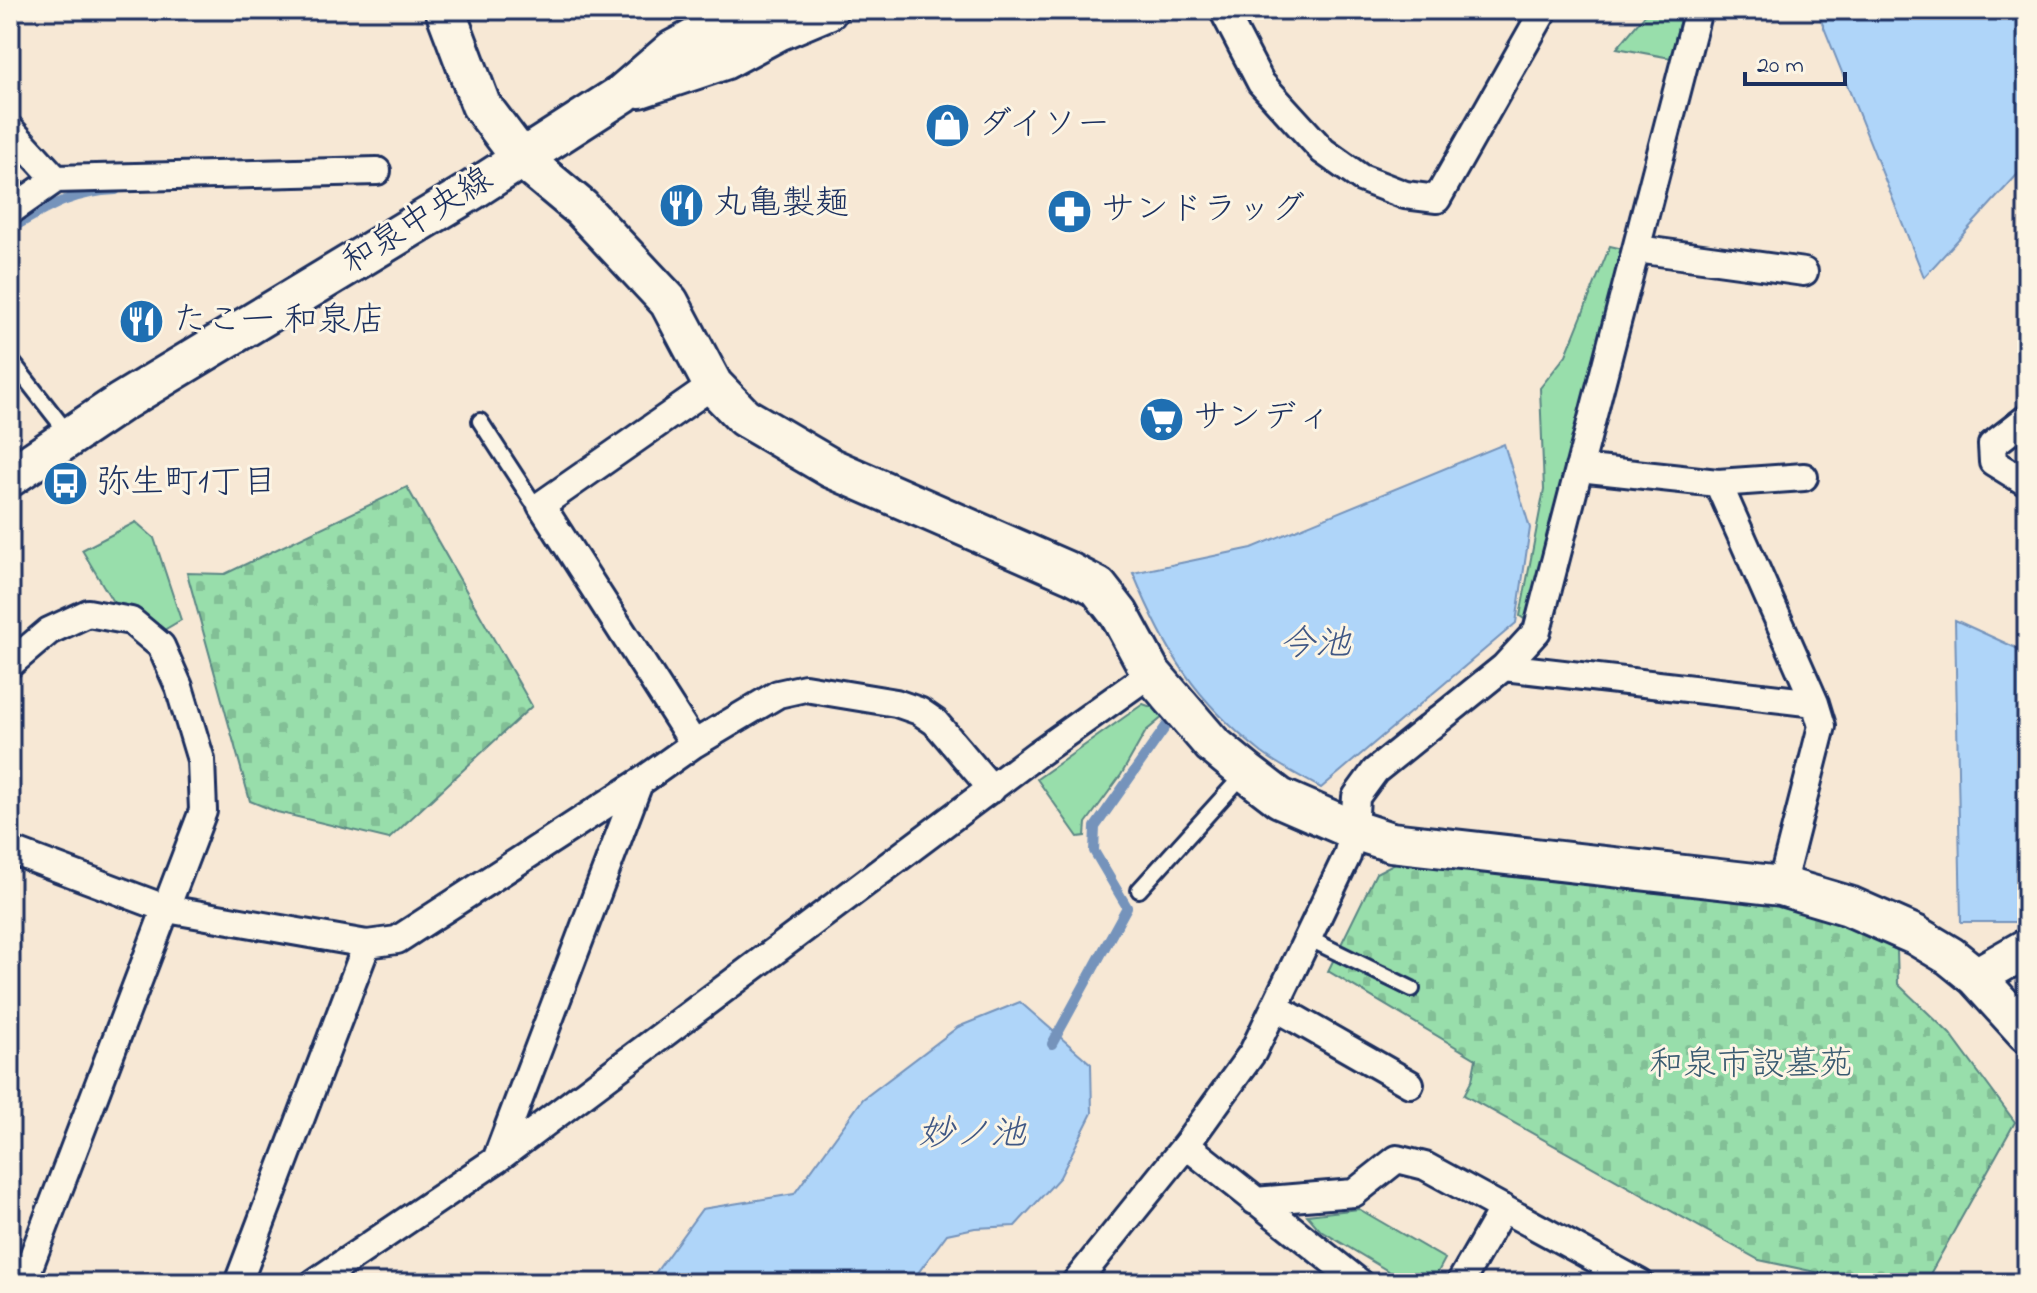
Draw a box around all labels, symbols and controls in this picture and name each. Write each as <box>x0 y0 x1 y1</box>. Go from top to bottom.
scale bar <box>1745 36 1845 86</box>
text: 20 m <box>1757 49 1804 84</box>
place label: ダイソー <box>978 101 1111 151</box>
shop icon: ダイソー <box>923 102 971 150</box>
street label: 和泉中央線 <box>333 156 503 288</box>
place label: 丸亀製麺 <box>713 180 849 230</box>
restaurant icon: 丸亀製麺 <box>658 181 706 229</box>
place label: サンドラッグ <box>1101 186 1305 236</box>
pharmacy icon: サンドラッグ <box>1046 187 1094 235</box>
place label: たこ一 和泉店 <box>173 297 386 347</box>
restaurant icon: たこ一 和泉店 <box>118 298 166 346</box>
place label: サンディ <box>1193 394 1331 444</box>
supermarket icon: サンディ <box>1138 395 1186 443</box>
place label: 弥生町1丁目 <box>96 459 277 509</box>
bus stop icon: 弥生町1丁目 <box>41 460 89 508</box>
water label: 今池 <box>1279 619 1352 672</box>
park label: 和泉市設墓苑 <box>1649 1041 1853 1091</box>
water label: 妙ノ池 <box>918 1109 1027 1162</box>

